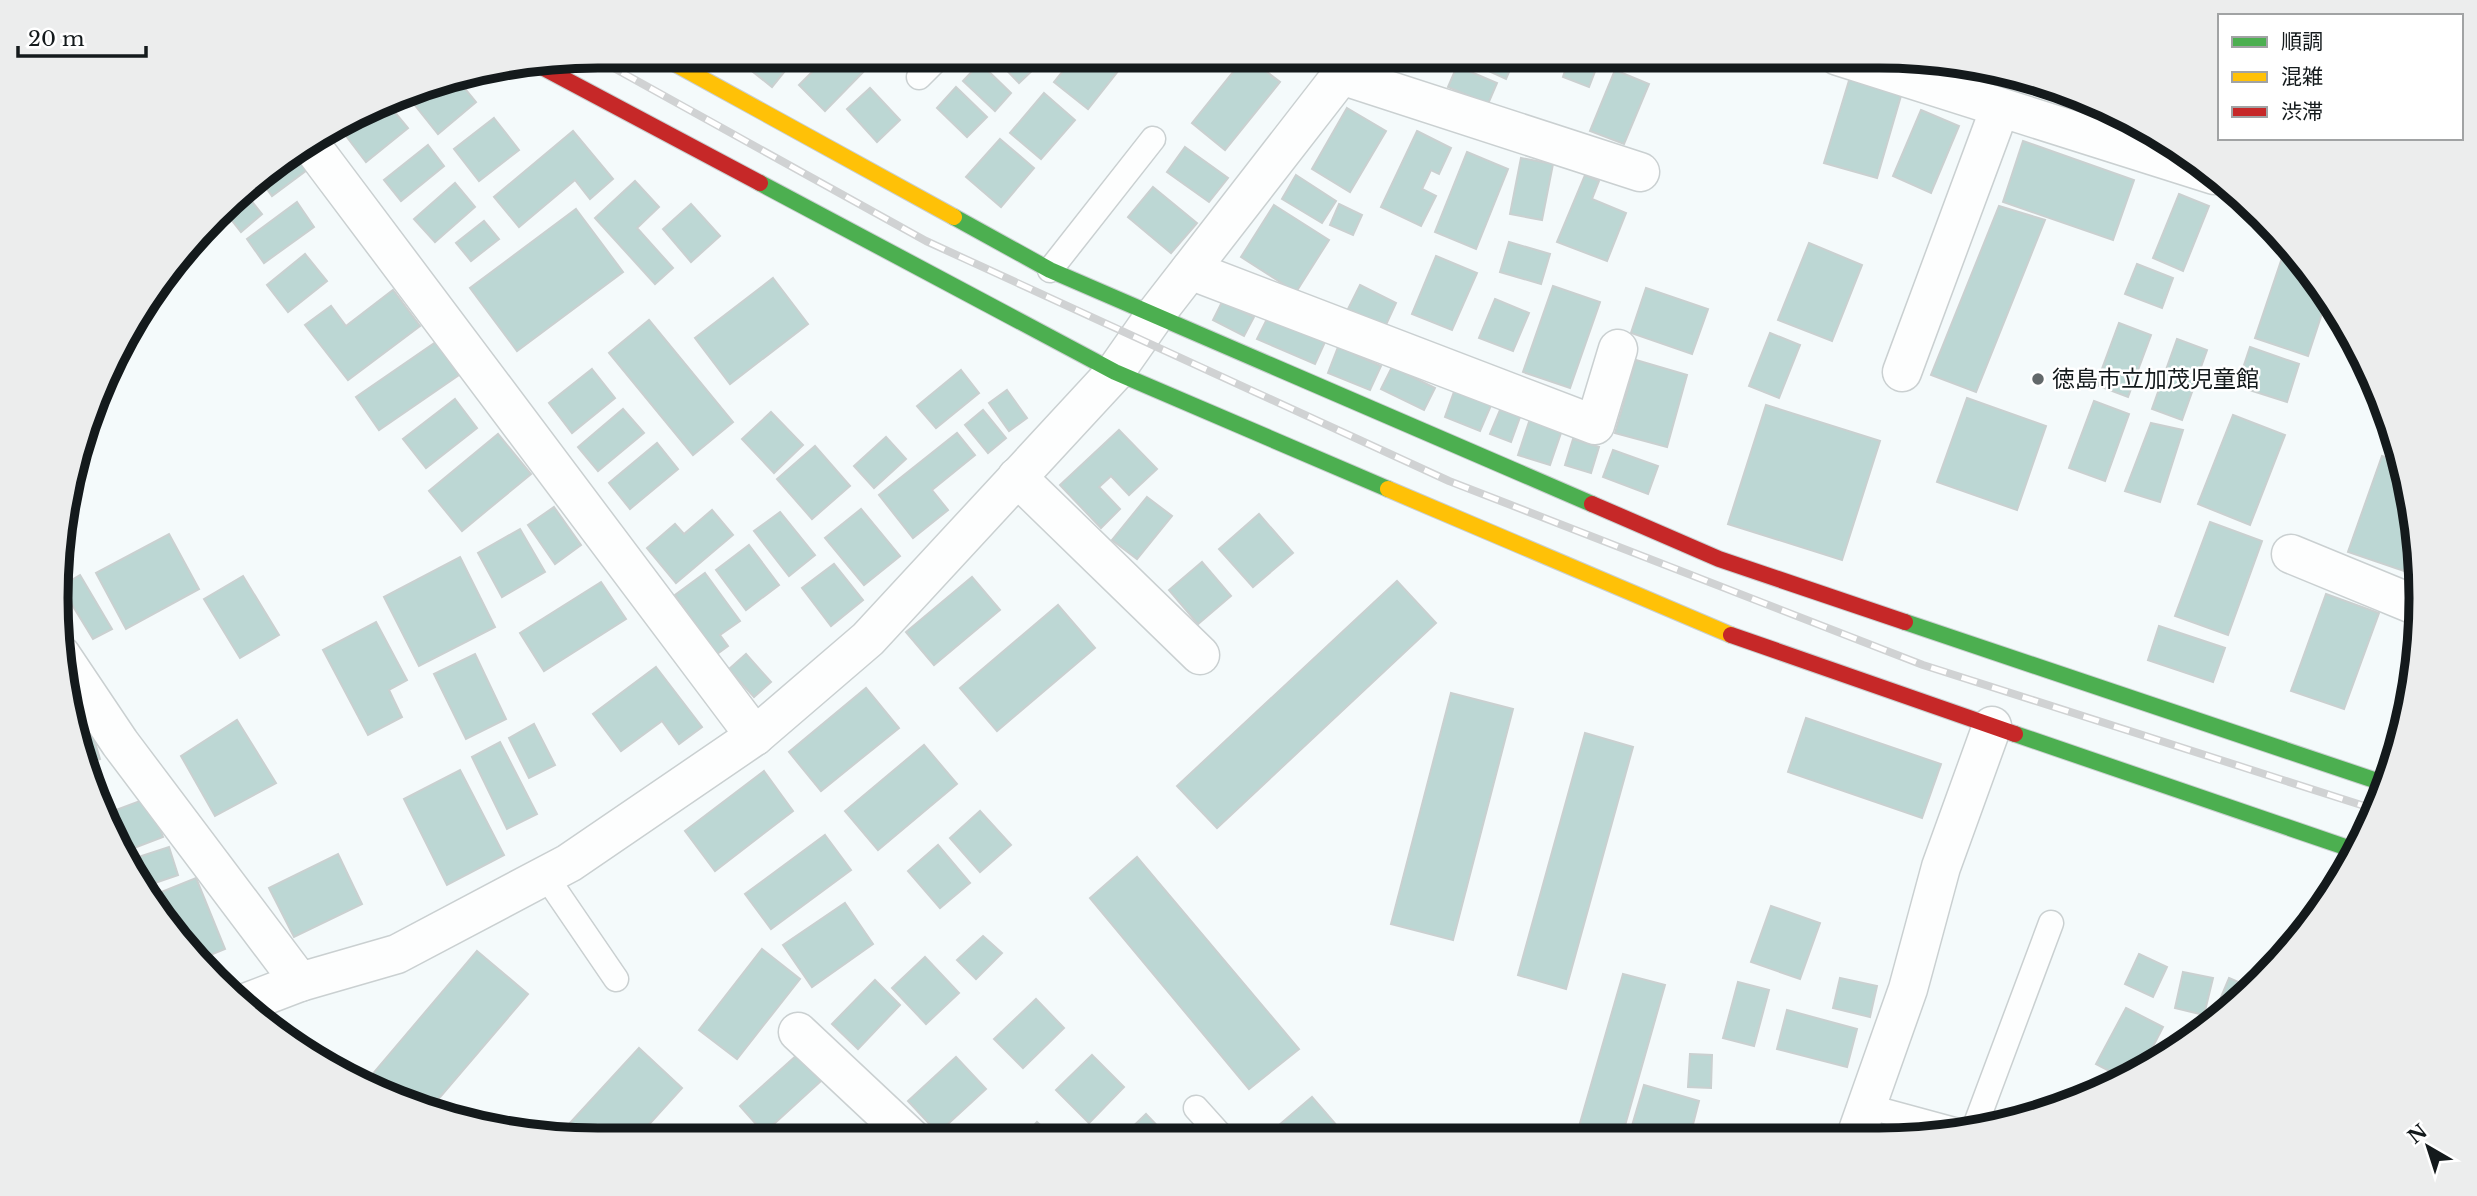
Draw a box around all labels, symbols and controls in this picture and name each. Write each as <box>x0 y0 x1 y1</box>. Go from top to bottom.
scale bar <box>18 14 145 58</box>
legend <box>2218 14 2463 140</box>
text: 20 m <box>28 26 85 52</box>
text: 順調 <box>2281 29 2323 55</box>
text: 混雑 <box>2281 64 2323 90</box>
text: 渋滞 <box>2281 99 2323 125</box>
place label: 徳島市立加茂児童館 <box>2052 365 2259 393</box>
marker: 徳島市立加茂児童館 <box>2030 371 2046 387</box>
north arrow <box>2393 1112 2463 1182</box>
text: N <box>2403 1120 2432 1149</box>

